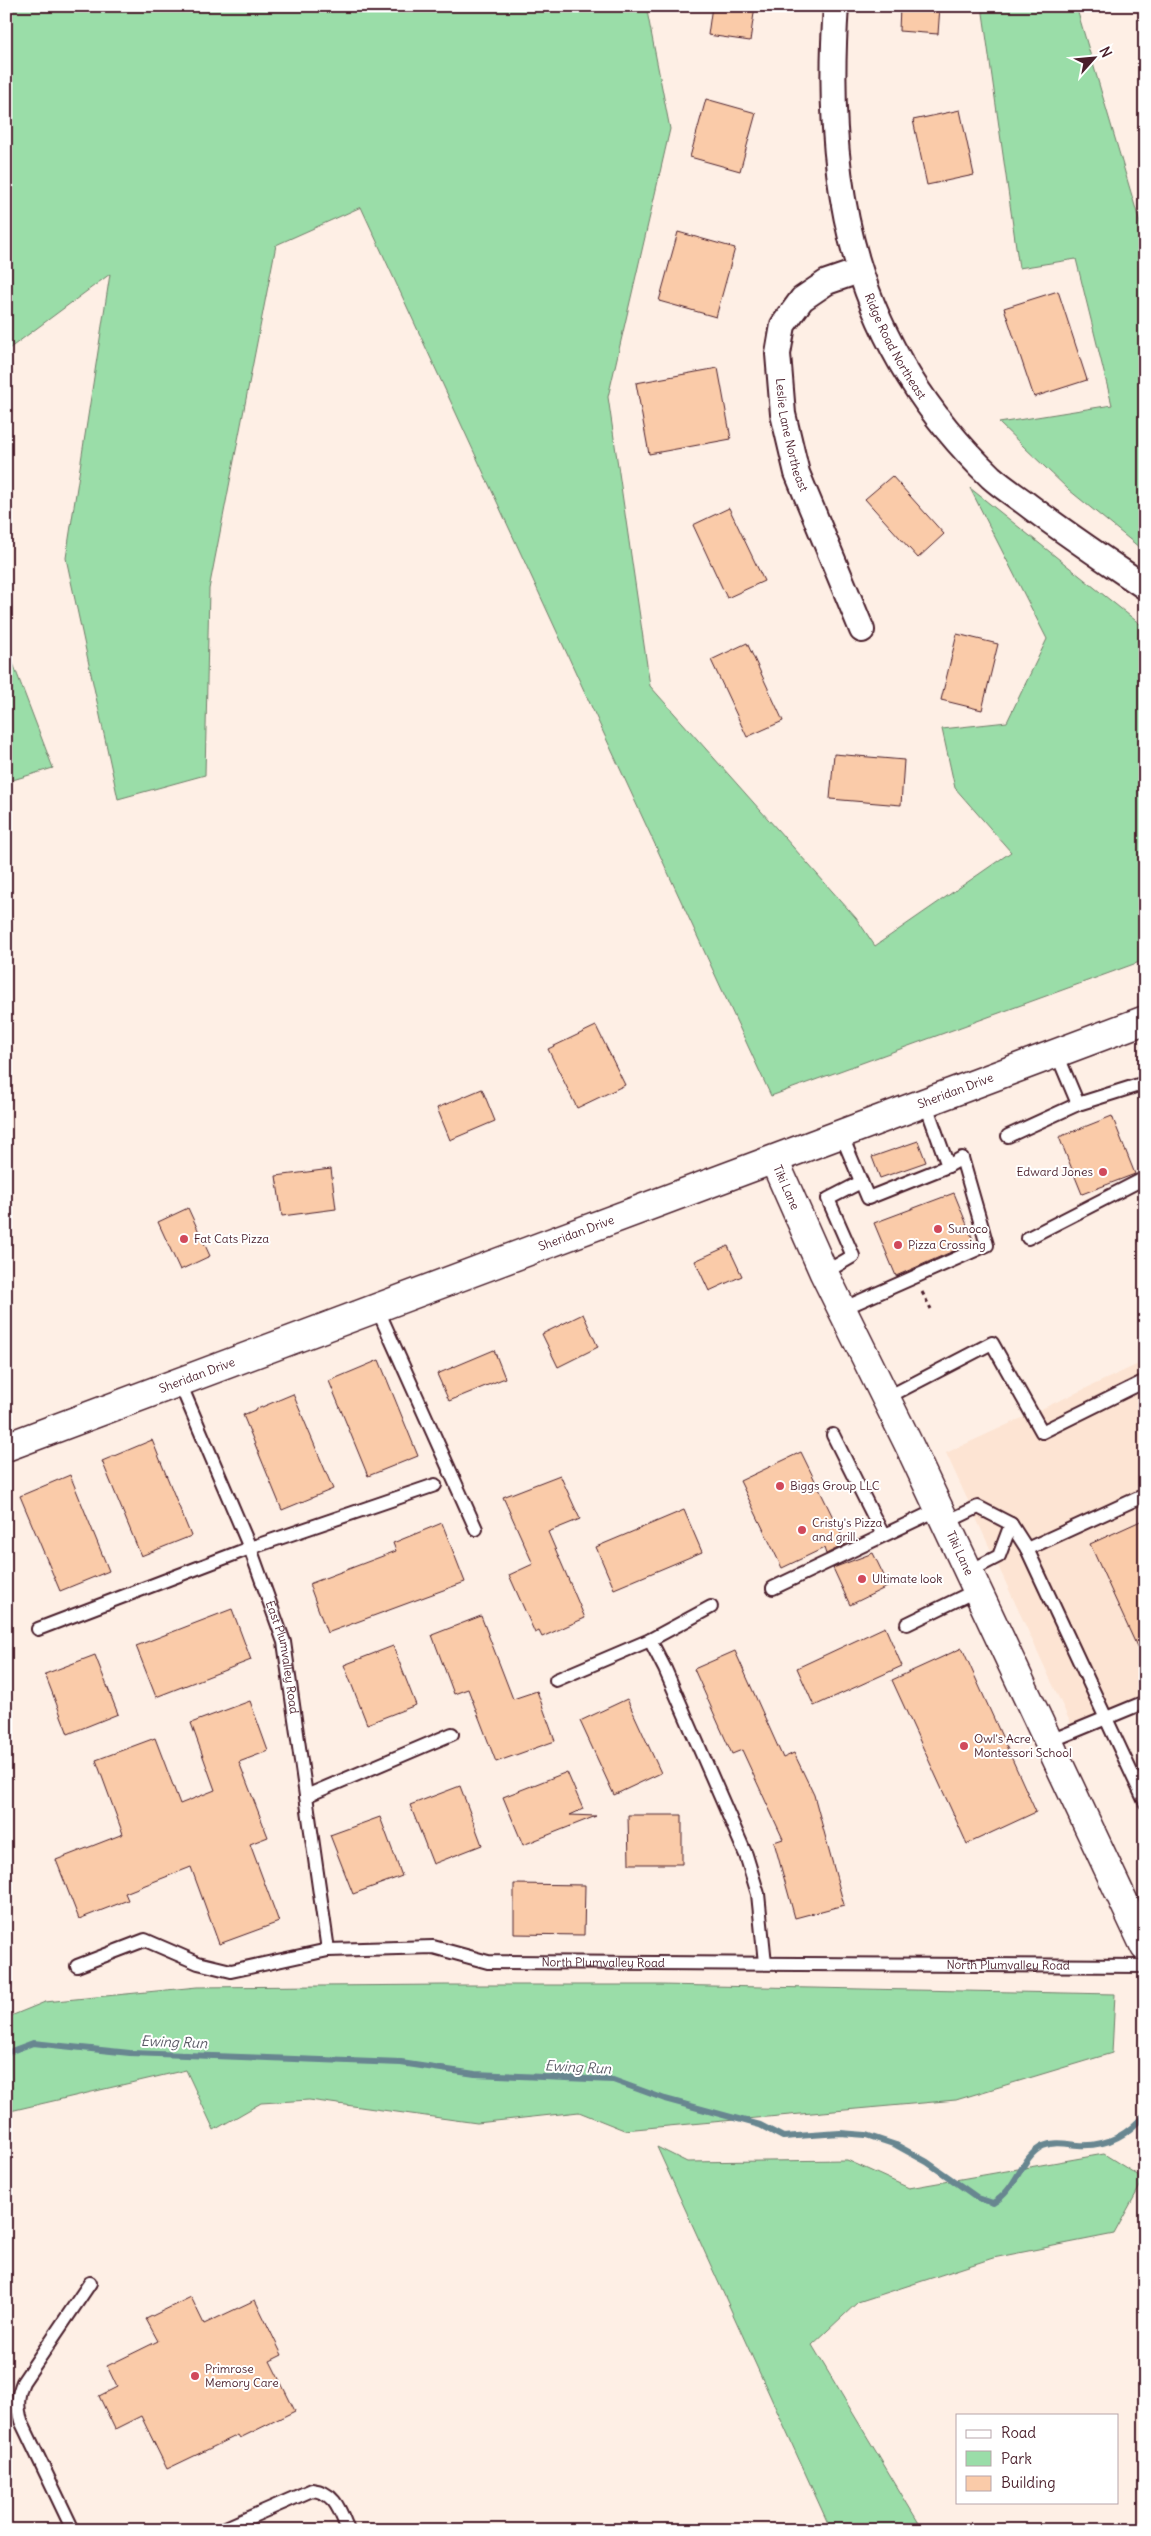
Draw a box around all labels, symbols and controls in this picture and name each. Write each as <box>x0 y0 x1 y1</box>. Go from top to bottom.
north arrow <box>1068 32 1118 82</box>
text: N <box>1095 44 1116 60</box>
street label: Ridge Road Northeast <box>862 291 930 402</box>
street label: Leslie Lane Northeast <box>773 378 812 494</box>
street label: Sheridan Drive <box>915 1070 995 1112</box>
street label: Tiki Lane <box>770 1163 803 1212</box>
place label: Edward Jones <box>1016 1164 1093 1179</box>
marker: Edward Jones <box>1097 1166 1109 1178</box>
street label: Sheridan Drive <box>536 1212 616 1254</box>
place label: Sunoco <box>948 1221 988 1236</box>
marker: Sunoco <box>932 1223 944 1235</box>
place label: Fat Cats Pizza <box>194 1231 269 1246</box>
marker: Fat Cats Pizza <box>178 1233 190 1245</box>
place label: Pizza Crossing <box>908 1237 986 1252</box>
marker: Pizza Crossing <box>892 1239 904 1251</box>
street label: Sheridan Drive <box>157 1354 237 1396</box>
place label: Biggs Group LLC <box>790 1478 880 1493</box>
marker: Biggs Group LLC <box>774 1480 786 1492</box>
place label: Cristy's Pizza and grill. <box>812 1515 883 1544</box>
marker: Cristy's Pizza and grill. <box>796 1524 808 1536</box>
street label: Tiki Lane <box>943 1528 977 1578</box>
place label: Ultimate look <box>872 1571 942 1586</box>
marker: Ultimate look <box>856 1573 868 1585</box>
street label: East Plumvalley Road <box>263 1599 302 1715</box>
place label: Owl's Acre Montessori School <box>974 1731 1072 1760</box>
marker: Owl's Acre Montessori School <box>958 1740 970 1752</box>
street label: North Plumvalley Road <box>541 1954 665 1970</box>
street label: North Plumvalley Road <box>946 1957 1070 1973</box>
water label: Ewing Run <box>140 2032 208 2052</box>
water label: Ewing Run <box>544 2056 613 2078</box>
place label: Primrose Memory Care <box>205 2361 279 2390</box>
marker: Primrose Memory Care <box>189 2370 201 2382</box>
legend <box>956 2414 1118 2504</box>
text: Road <box>1001 2423 1036 2442</box>
text: Park <box>1001 2449 1032 2468</box>
text: Building <box>1001 2473 1056 2492</box>

